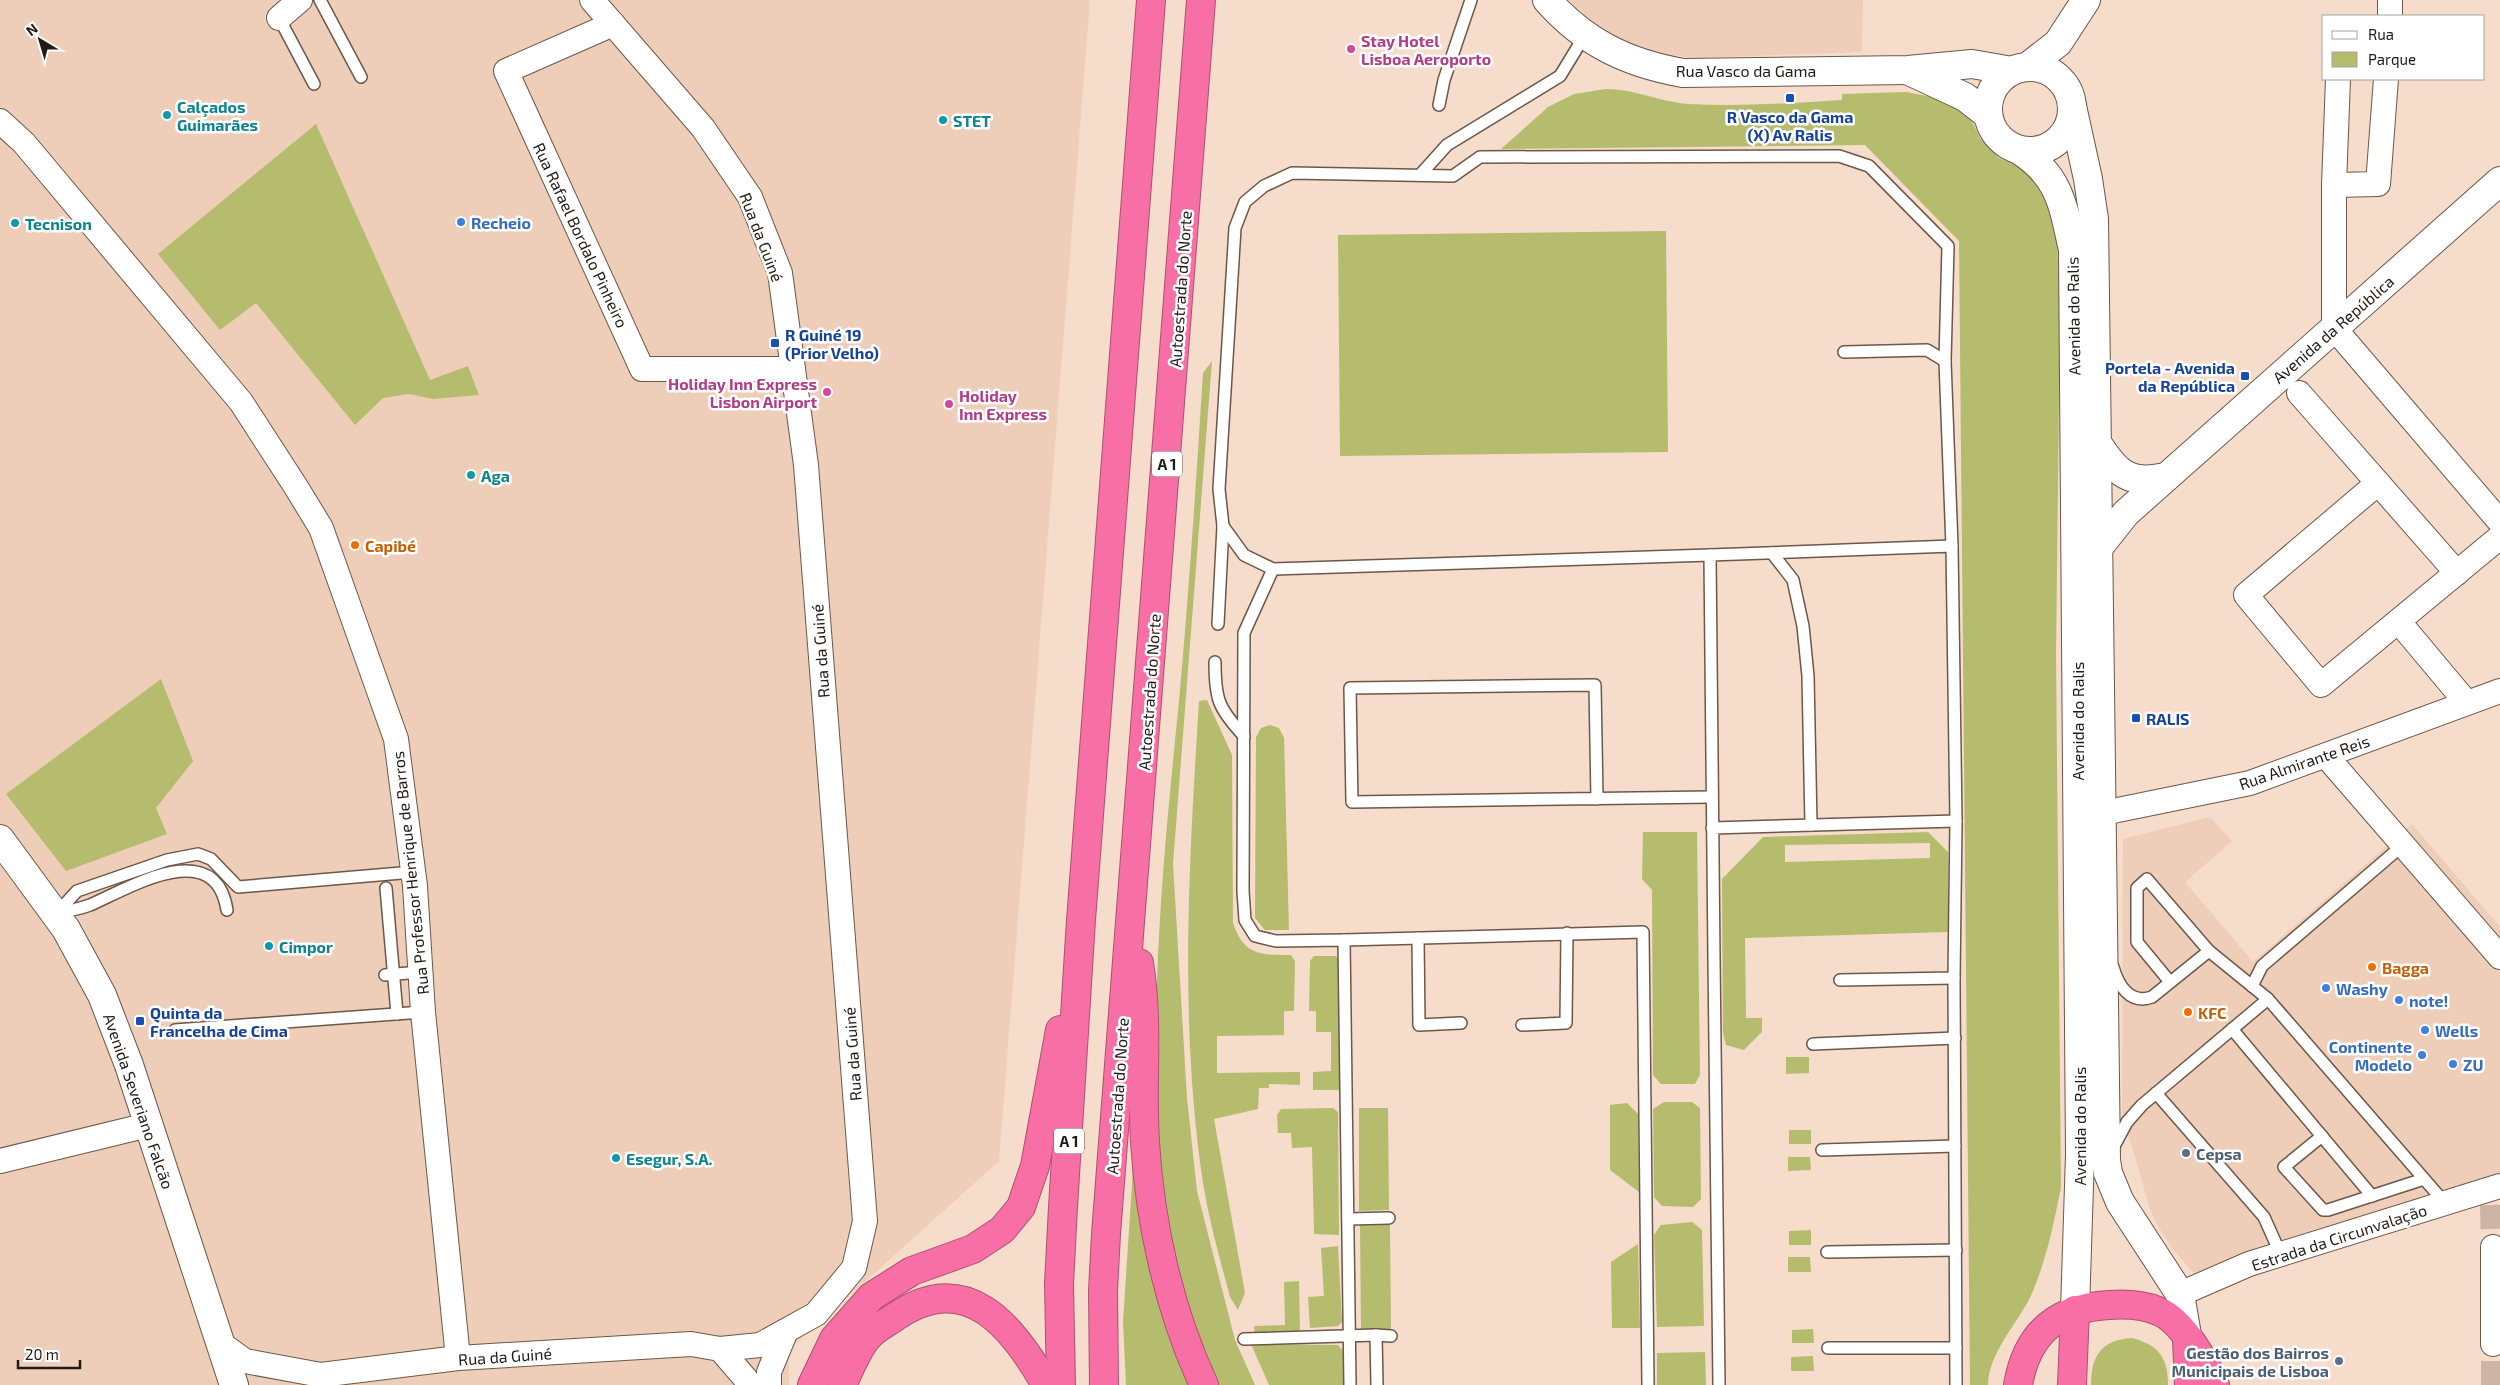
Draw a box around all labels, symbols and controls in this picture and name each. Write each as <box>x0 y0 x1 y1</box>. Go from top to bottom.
north arrow <box>15 15 65 65</box>
legend <box>2322 15 2485 80</box>
text: N <box>22 20 41 39</box>
text: Rua <box>2368 25 2394 43</box>
place label: Stay Hotel Lisboa Aeroporto <box>1361 31 1491 68</box>
marker: Stay Hotel Lisboa Aeroporto <box>1345 43 1357 55</box>
text: Parque <box>2368 50 2416 68</box>
street label: Rua Vasco da Gama <box>1676 61 1816 80</box>
marker: R Vasco da Gama (X) Av Ralis <box>1784 92 1796 104</box>
place label: Calçados Guimarães <box>177 97 258 134</box>
place label: R Vasco da Gama (X) Av Ralis <box>1727 107 1853 144</box>
marker: Calçados Guimarães <box>161 109 173 121</box>
place label: STET <box>953 111 991 130</box>
marker: STET <box>937 114 949 126</box>
street label: Rua Rafael Bordalo Pinheiro <box>530 139 632 331</box>
street label: Rua da Guiné <box>736 190 788 284</box>
street label: Autoestrada do Norte <box>1165 210 1195 368</box>
place label: Recheio <box>471 213 531 232</box>
place label: Tecnison <box>25 214 92 233</box>
marker: Recheio <box>455 216 467 228</box>
marker: Tecnison <box>9 217 21 229</box>
street label: Avenida do Ralis <box>2062 256 2084 376</box>
street label: Avenida da República <box>2269 271 2397 387</box>
place label: R Guiné 19 (Prior Velho) <box>785 325 879 362</box>
marker: R Guiné 19 (Prior Velho) <box>769 337 781 349</box>
place label: Portela - Avenida da República <box>2105 358 2235 395</box>
marker: Portela - Avenida da República <box>2239 370 2251 382</box>
place label: Holiday Inn Express Lisbon Airport <box>668 374 817 411</box>
marker: Holiday Inn Express Lisbon Airport <box>821 386 833 398</box>
place label: Holiday Inn Express <box>959 386 1047 423</box>
marker: Holiday Inn Express <box>943 398 955 410</box>
road number: A 1 <box>1152 452 1182 476</box>
place label: Aga <box>481 466 510 485</box>
marker: Aga <box>465 469 477 481</box>
place label: Capibé <box>365 536 416 555</box>
marker: Capibé <box>349 539 361 551</box>
street label: Rua da Guiné <box>807 603 833 699</box>
street label: Autoestrada do Norte <box>1134 613 1164 771</box>
street label: Avenida do Ralis <box>2068 662 2087 780</box>
place label: RALIS <box>2146 709 2189 728</box>
marker: RALIS <box>2130 712 2142 724</box>
street label: Rua Almirante Reis <box>2236 731 2372 793</box>
street label: Rua Professor Henrique de Barros <box>388 750 432 996</box>
place label: Cimpor <box>279 937 333 956</box>
marker: Cimpor <box>263 940 275 952</box>
place label: Bagga <box>2382 958 2429 977</box>
marker: Bagga <box>2366 961 2378 973</box>
place label: Washy <box>2336 979 2388 999</box>
marker: Washy <box>2320 982 2332 994</box>
place label: note! <box>2409 991 2448 1010</box>
marker: note! <box>2393 994 2405 1006</box>
place label: Quinta da Francelha de Cima <box>150 1003 288 1040</box>
place label: KFC <box>2198 1003 2226 1022</box>
street label: Rua da Guiné <box>839 1006 865 1102</box>
marker: KFC <box>2182 1006 2194 1018</box>
street label: Avenida Severiano Falcão <box>100 1011 178 1191</box>
marker: Quinta da Francelha de Cima <box>134 1015 146 1027</box>
street label: Autoestrada do Norte <box>1102 1017 1132 1175</box>
place label: Wells <box>2435 1021 2478 1040</box>
marker: Wells <box>2419 1024 2431 1036</box>
place label: Continente Modelo <box>2329 1037 2412 1074</box>
marker: Continente Modelo <box>2416 1049 2428 1061</box>
place label: ZU <box>2463 1055 2483 1074</box>
marker: ZU <box>2447 1058 2459 1070</box>
street label: Avenida do Ralis <box>2070 1067 2089 1185</box>
road number: A 1 <box>1054 1128 1084 1154</box>
place label: Cepsa <box>2196 1144 2242 1163</box>
marker: Cepsa <box>2180 1147 2192 1159</box>
place label: Esegur, S.A. <box>626 1149 713 1168</box>
marker: Esegur, S.A. <box>610 1152 622 1164</box>
street label: Estrada da Circunvalação <box>2249 1200 2429 1275</box>
scale bar <box>18 1338 80 1370</box>
street label: Rua da Guiné <box>457 1343 553 1369</box>
place label: Gestão dos Bairros Municipais de Lisboa <box>2172 1343 2329 1380</box>
text: 20 m <box>25 1345 59 1363</box>
marker: Gestão dos Bairros Municipais de Lisboa <box>2333 1355 2345 1367</box>

